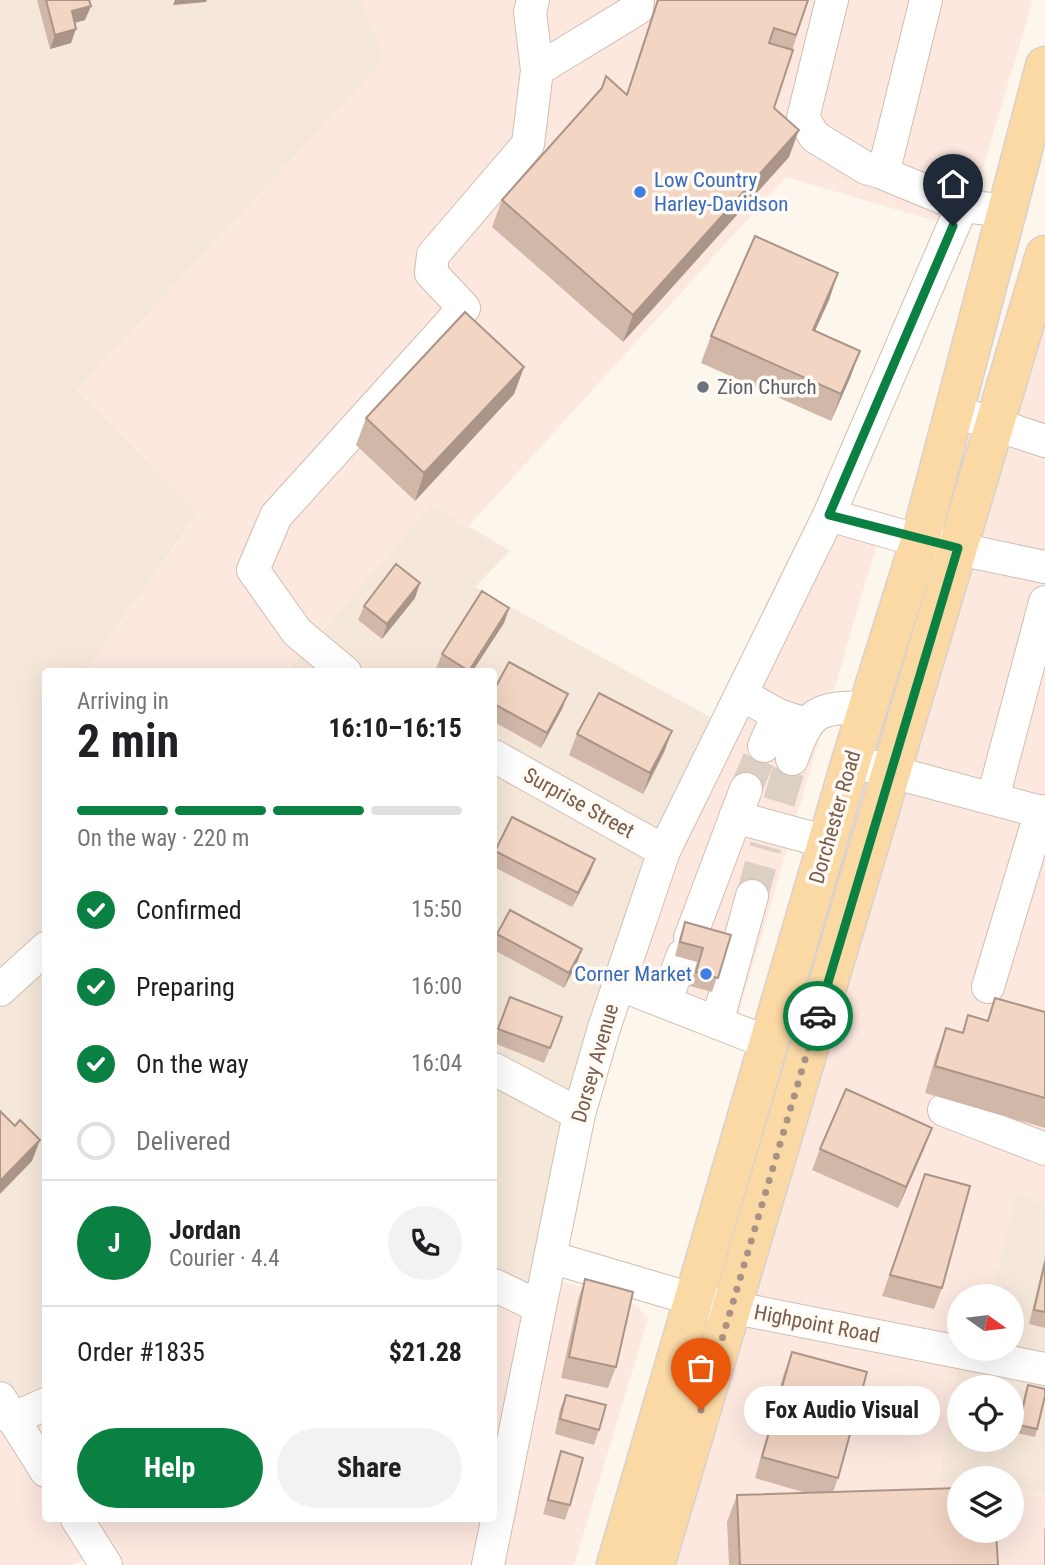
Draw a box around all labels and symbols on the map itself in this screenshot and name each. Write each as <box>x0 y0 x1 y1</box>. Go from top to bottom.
pin <box>923 154 983 226</box>
place label: Low Country Harley-Davidson <box>654 168 788 216</box>
marker: Low Country Harley-Davidson <box>632 184 648 200</box>
place label: Zion Church <box>717 375 817 399</box>
marker: Zion Church <box>695 379 711 395</box>
street label: Dorchester Road <box>805 748 865 886</box>
street label: Surprise Street <box>520 763 638 843</box>
place label: Corner Market <box>574 962 692 986</box>
marker: Corner Market <box>698 966 714 982</box>
courier <box>783 981 853 1051</box>
street label: Dorsey Avenue <box>567 1001 623 1125</box>
north arrow <box>947 1284 1024 1362</box>
street label: Highpoint Road <box>752 1300 882 1348</box>
pin <box>671 1338 731 1410</box>
callout: Fox Audio Visual <box>743 1386 939 1434</box>

